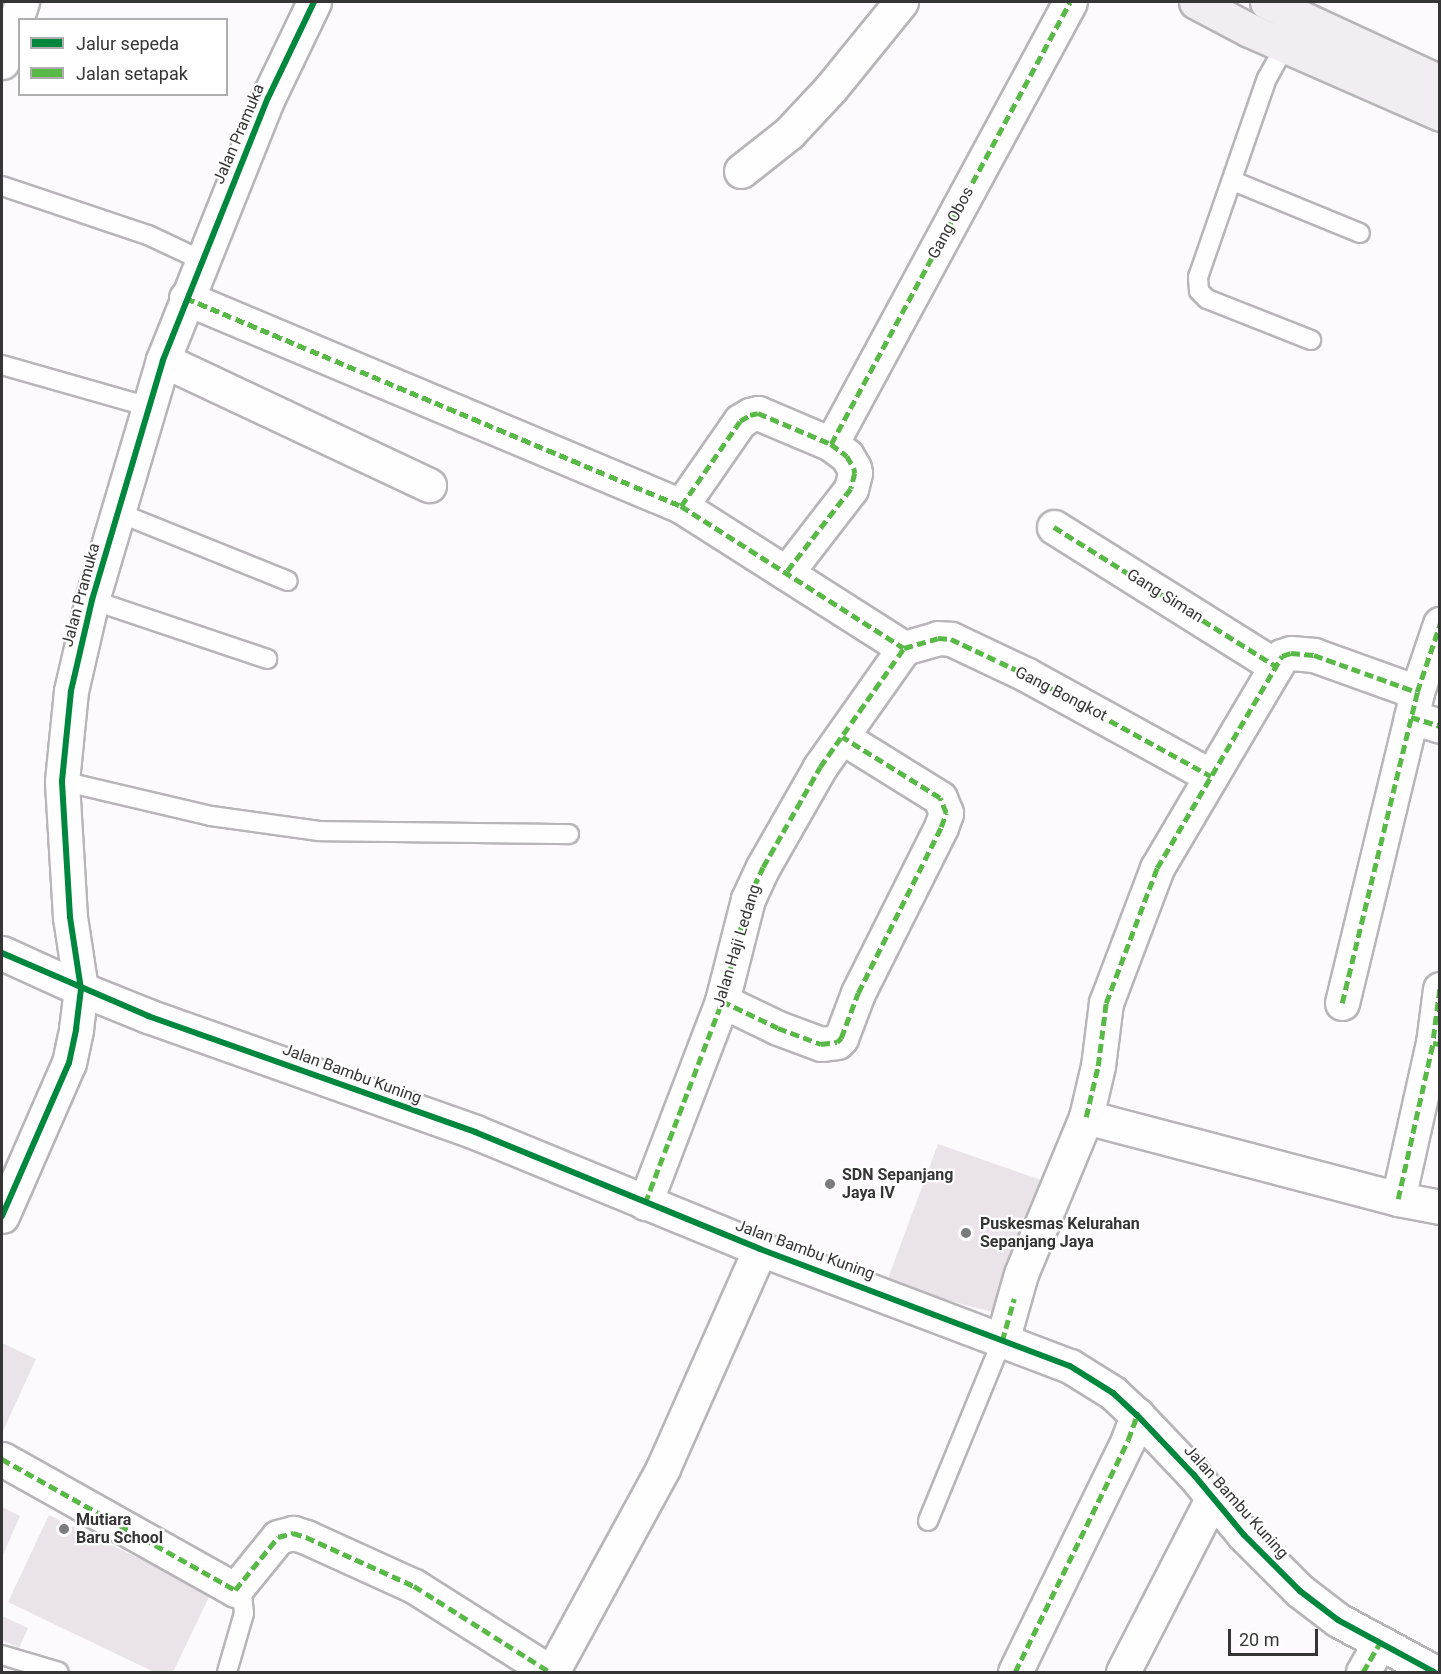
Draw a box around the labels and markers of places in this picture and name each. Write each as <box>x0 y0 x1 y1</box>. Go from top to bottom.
place label: SDN Sepanjang Jaya IV <box>842 1165 953 1203</box>
marker: SDN Sepanjang Jaya IV <box>823 1177 837 1191</box>
place label: Puskesmas Kelurahan Sepanjang Jaya <box>980 1214 1140 1252</box>
marker: Puskesmas Kelurahan Sepanjang Jaya <box>957 1224 975 1242</box>
place label: Mutiara Baru School <box>76 1510 163 1548</box>
marker: Mutiara Baru School <box>57 1522 71 1536</box>

